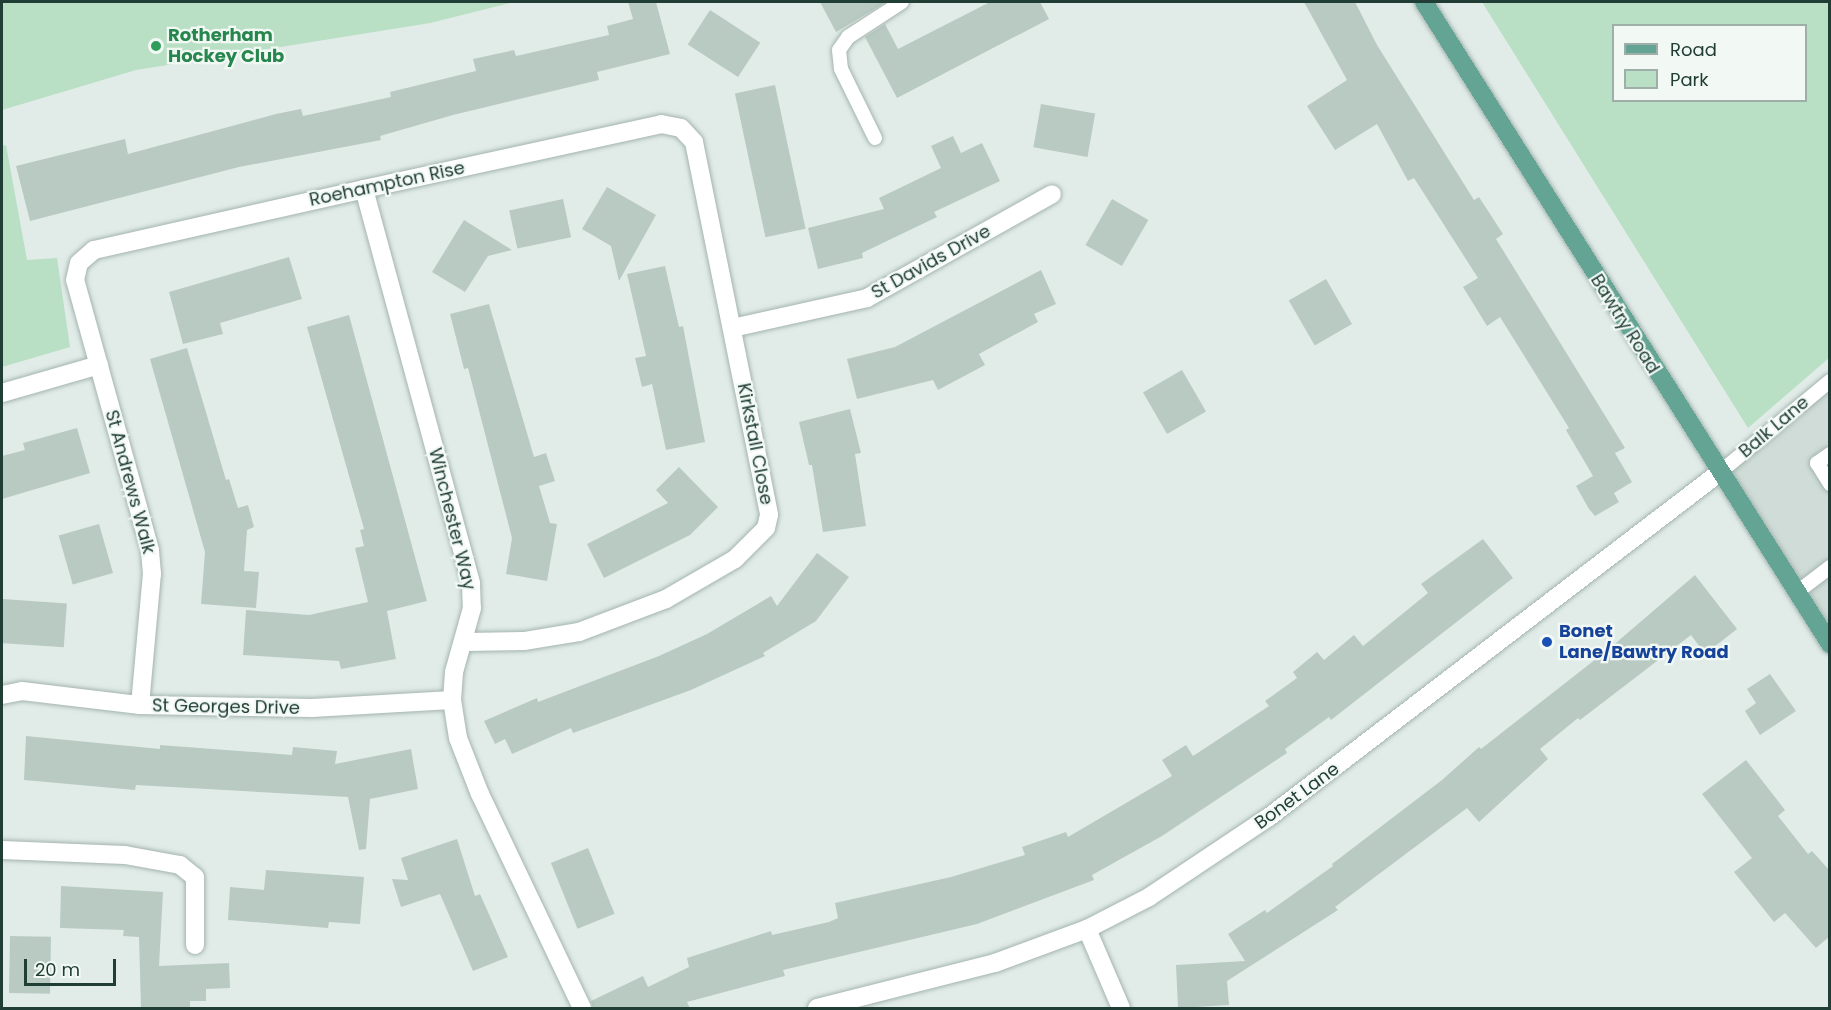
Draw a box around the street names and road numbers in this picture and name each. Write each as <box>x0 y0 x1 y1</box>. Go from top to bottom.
street label: Roehampton Rise <box>307 157 467 211</box>
street label: St Davids Drive <box>868 220 994 304</box>
street label: Bawtry Road <box>1586 270 1664 378</box>
street label: Kirkstall Close <box>733 381 777 507</box>
street label: Balk Lane <box>1735 392 1813 462</box>
street label: St Andrews Walk <box>100 408 160 556</box>
street label: Winchester Way <box>424 446 480 592</box>
street label: St Georges Drive <box>152 695 300 719</box>
street label: Bonet Lane <box>1251 758 1343 834</box>

